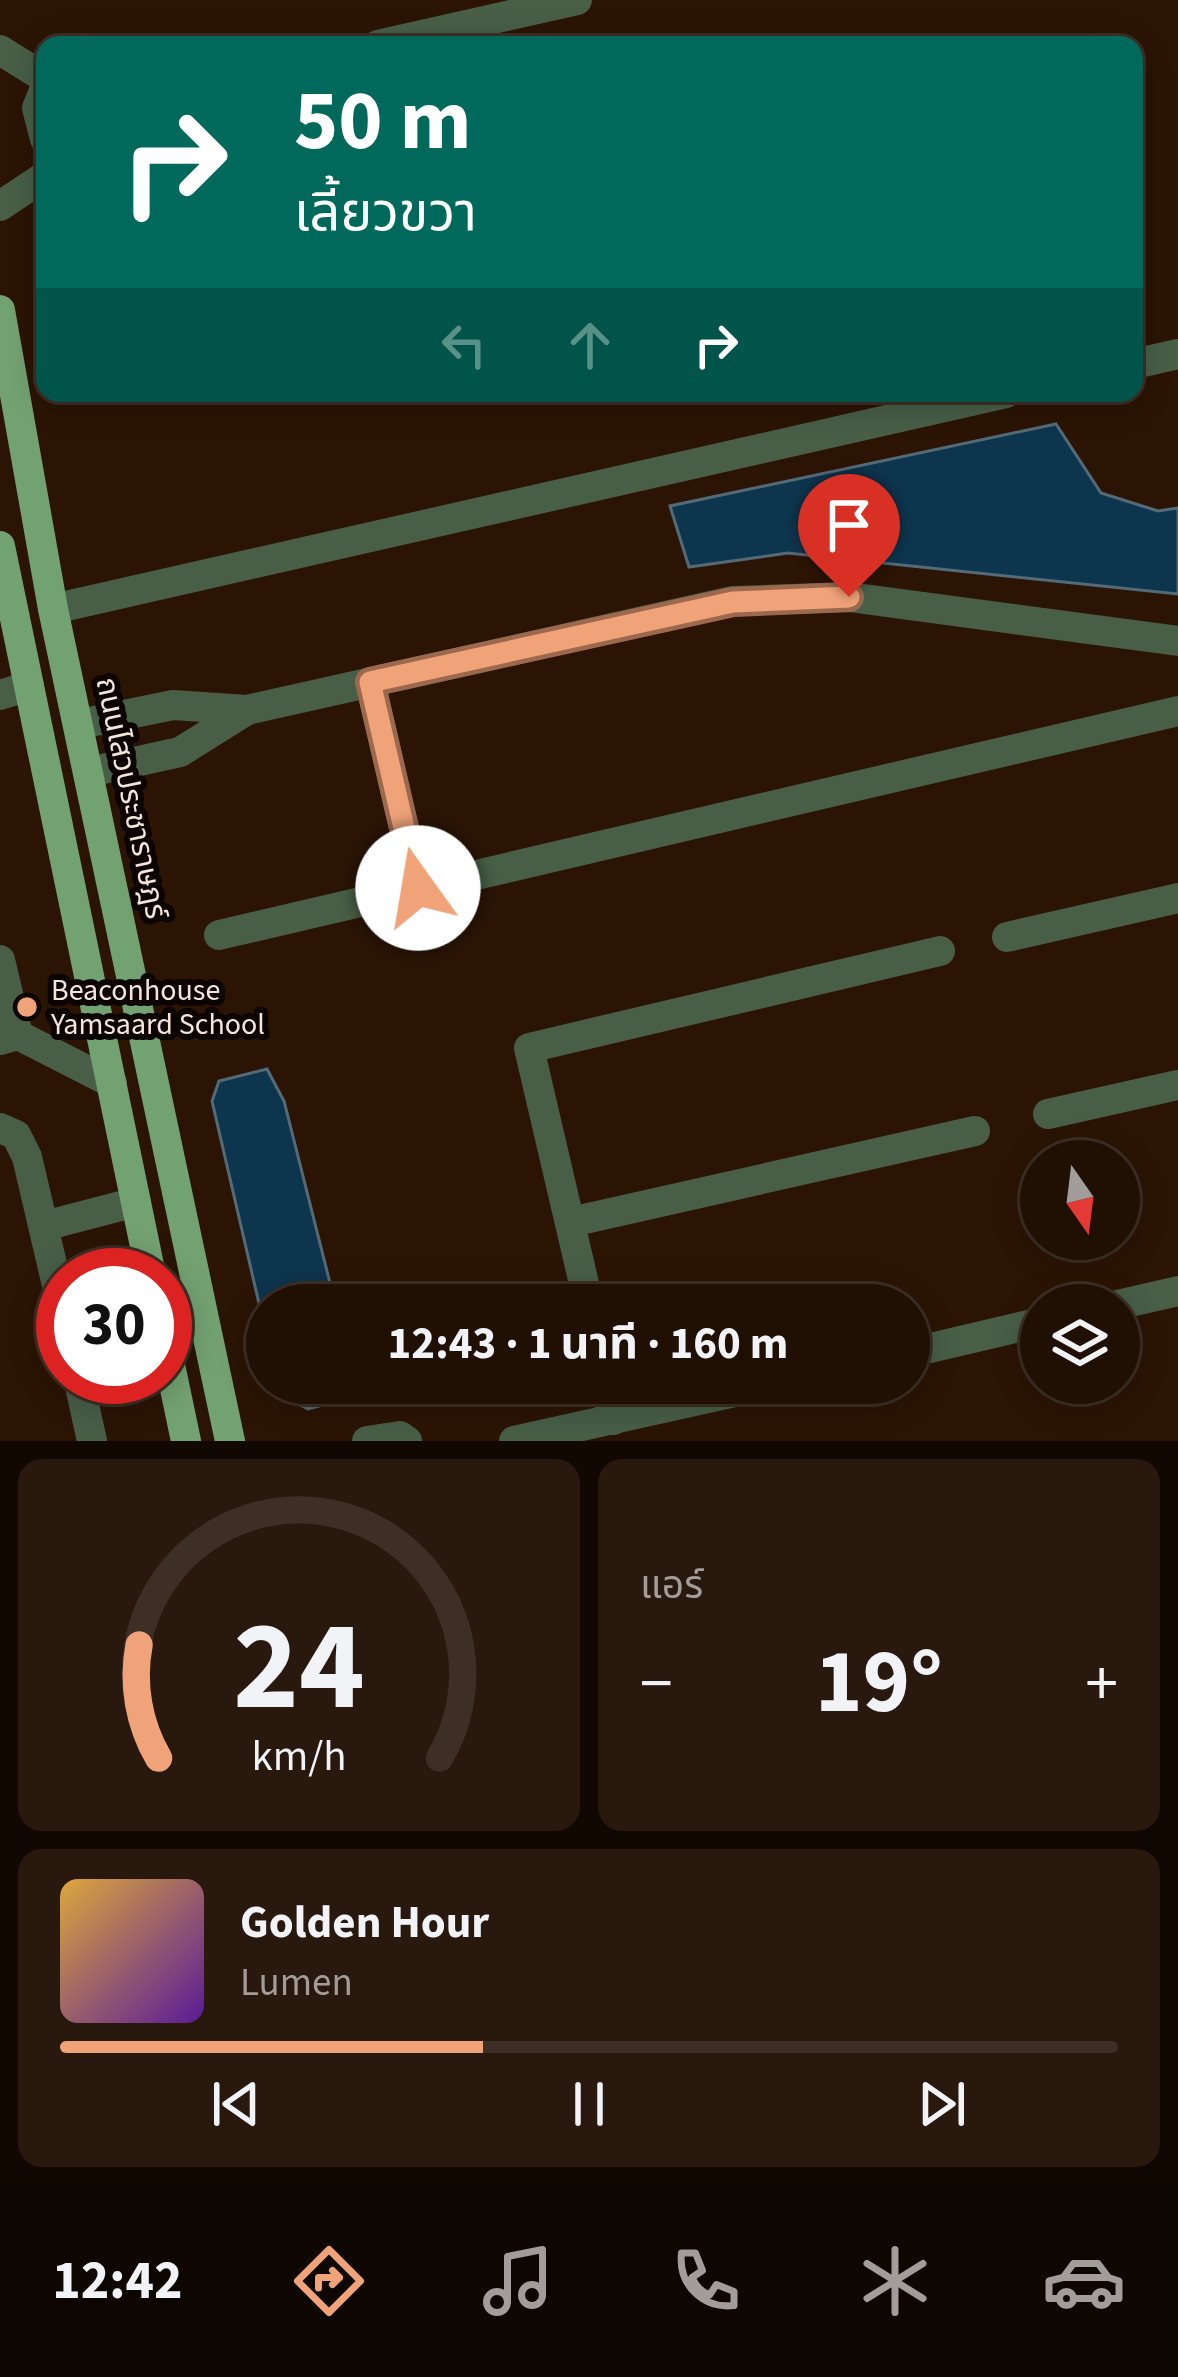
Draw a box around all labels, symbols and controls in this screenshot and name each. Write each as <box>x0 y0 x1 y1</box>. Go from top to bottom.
text: 50 m <box>294 62 472 182</box>
icon: right <box>96 84 252 240</box>
text: เลี้ยวขวา <box>294 175 477 252</box>
icon: left <box>431 312 497 378</box>
icon: ahead <box>557 312 623 378</box>
icon: right <box>683 312 749 378</box>
pin <box>798 474 900 597</box>
icon: arrive <box>816 492 882 558</box>
street label: ถนนไสวประชาราษฎร์ <box>84 673 178 924</box>
position arrow <box>355 825 481 951</box>
place label: Beaconhouse Yamsaard School <box>50 969 265 1046</box>
marker: Beaconhouse Yamsaard School <box>14 994 40 1020</box>
north arrow <box>1020 1140 1140 1260</box>
map controls <box>1020 1140 1140 1404</box>
speed limit sign: 30 <box>36 1248 192 1404</box>
button: layers <box>1020 1284 1140 1404</box>
text: 12:43 · 1 นาที · 160 m <box>388 1312 788 1376</box>
text: แอร์ <box>640 1558 703 1614</box>
text: 24 <box>233 1579 365 1757</box>
text: 19° <box>815 1619 943 1747</box>
text: − <box>640 1637 673 1731</box>
text: + <box>1085 1637 1118 1731</box>
text: km/h <box>251 1726 347 1787</box>
text: Golden Hour <box>240 1891 489 1955</box>
text: Lumen <box>240 1955 353 2011</box>
icon: previous <box>203 2071 269 2137</box>
icon: pause <box>556 2071 622 2137</box>
icon: next <box>909 2071 975 2137</box>
icon: directions <box>287 2239 371 2323</box>
icon: music <box>476 2239 560 2323</box>
icon: phone <box>664 2239 748 2323</box>
icon: climate <box>853 2239 937 2323</box>
icon: car <box>1042 2239 1126 2323</box>
text: 12:42 <box>52 2243 183 2320</box>

